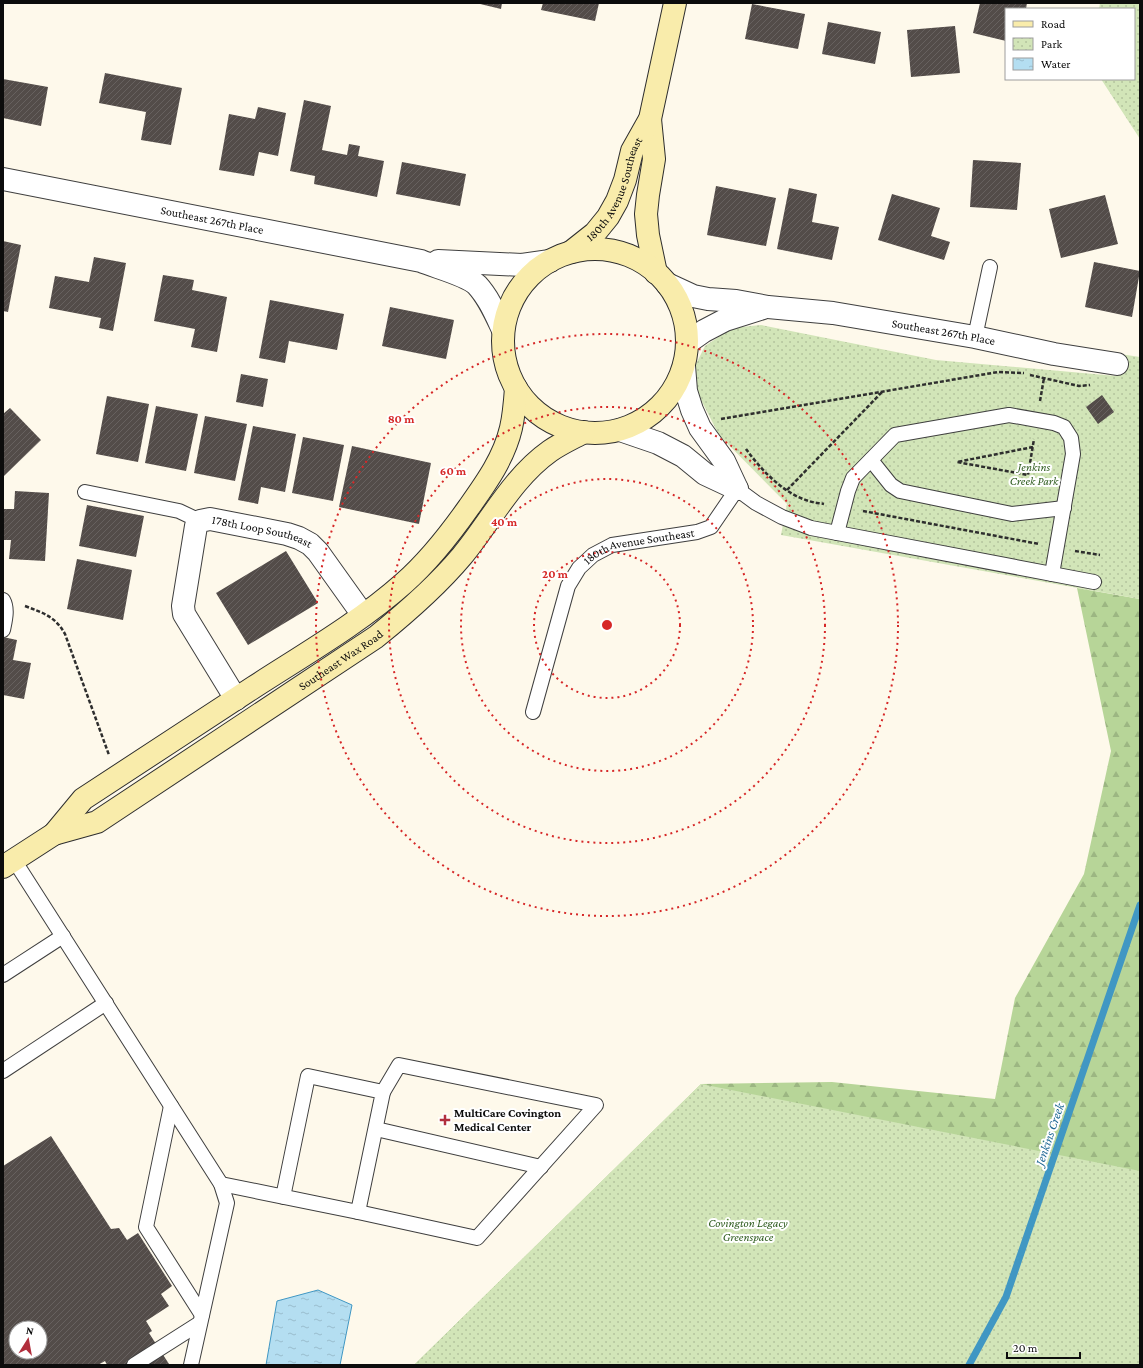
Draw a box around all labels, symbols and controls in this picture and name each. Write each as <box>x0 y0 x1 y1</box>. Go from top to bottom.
legend <box>1005 8 1135 80</box>
text: Road <box>1041 17 1066 31</box>
text: Park <box>1041 37 1063 51</box>
text: Water <box>1041 57 1071 71</box>
street label: 180th Avenue Southeast <box>583 134 646 244</box>
street label: Southeast 267th Place <box>159 203 265 237</box>
street label: Southeast 267th Place <box>891 316 996 348</box>
text: 80 m <box>388 412 415 426</box>
park label: Jenkins Creek Park <box>1010 460 1059 488</box>
text: 60 m <box>440 464 467 478</box>
street label: 178th Loop Southeast <box>211 513 316 551</box>
text: 40 m <box>491 515 518 529</box>
street label: 180th Avenue Southeast <box>580 525 696 567</box>
text: 20 m <box>542 567 569 581</box>
centre of rings <box>600 618 614 632</box>
street label: Southeast Wax Road <box>296 627 386 693</box>
water label: Jenkins Creek <box>1031 1100 1068 1169</box>
place label: MultiCare Covington Medical Center <box>454 1106 561 1134</box>
marker: MultiCare Covington Medical Center <box>439 1114 451 1126</box>
park label: Covington Legacy Greenspace <box>708 1216 788 1244</box>
north arrow <box>8 1320 48 1360</box>
text: N <box>25 1324 35 1337</box>
scale bar <box>1007 1334 1080 1360</box>
text: 20 m <box>1013 1341 1038 1355</box>

